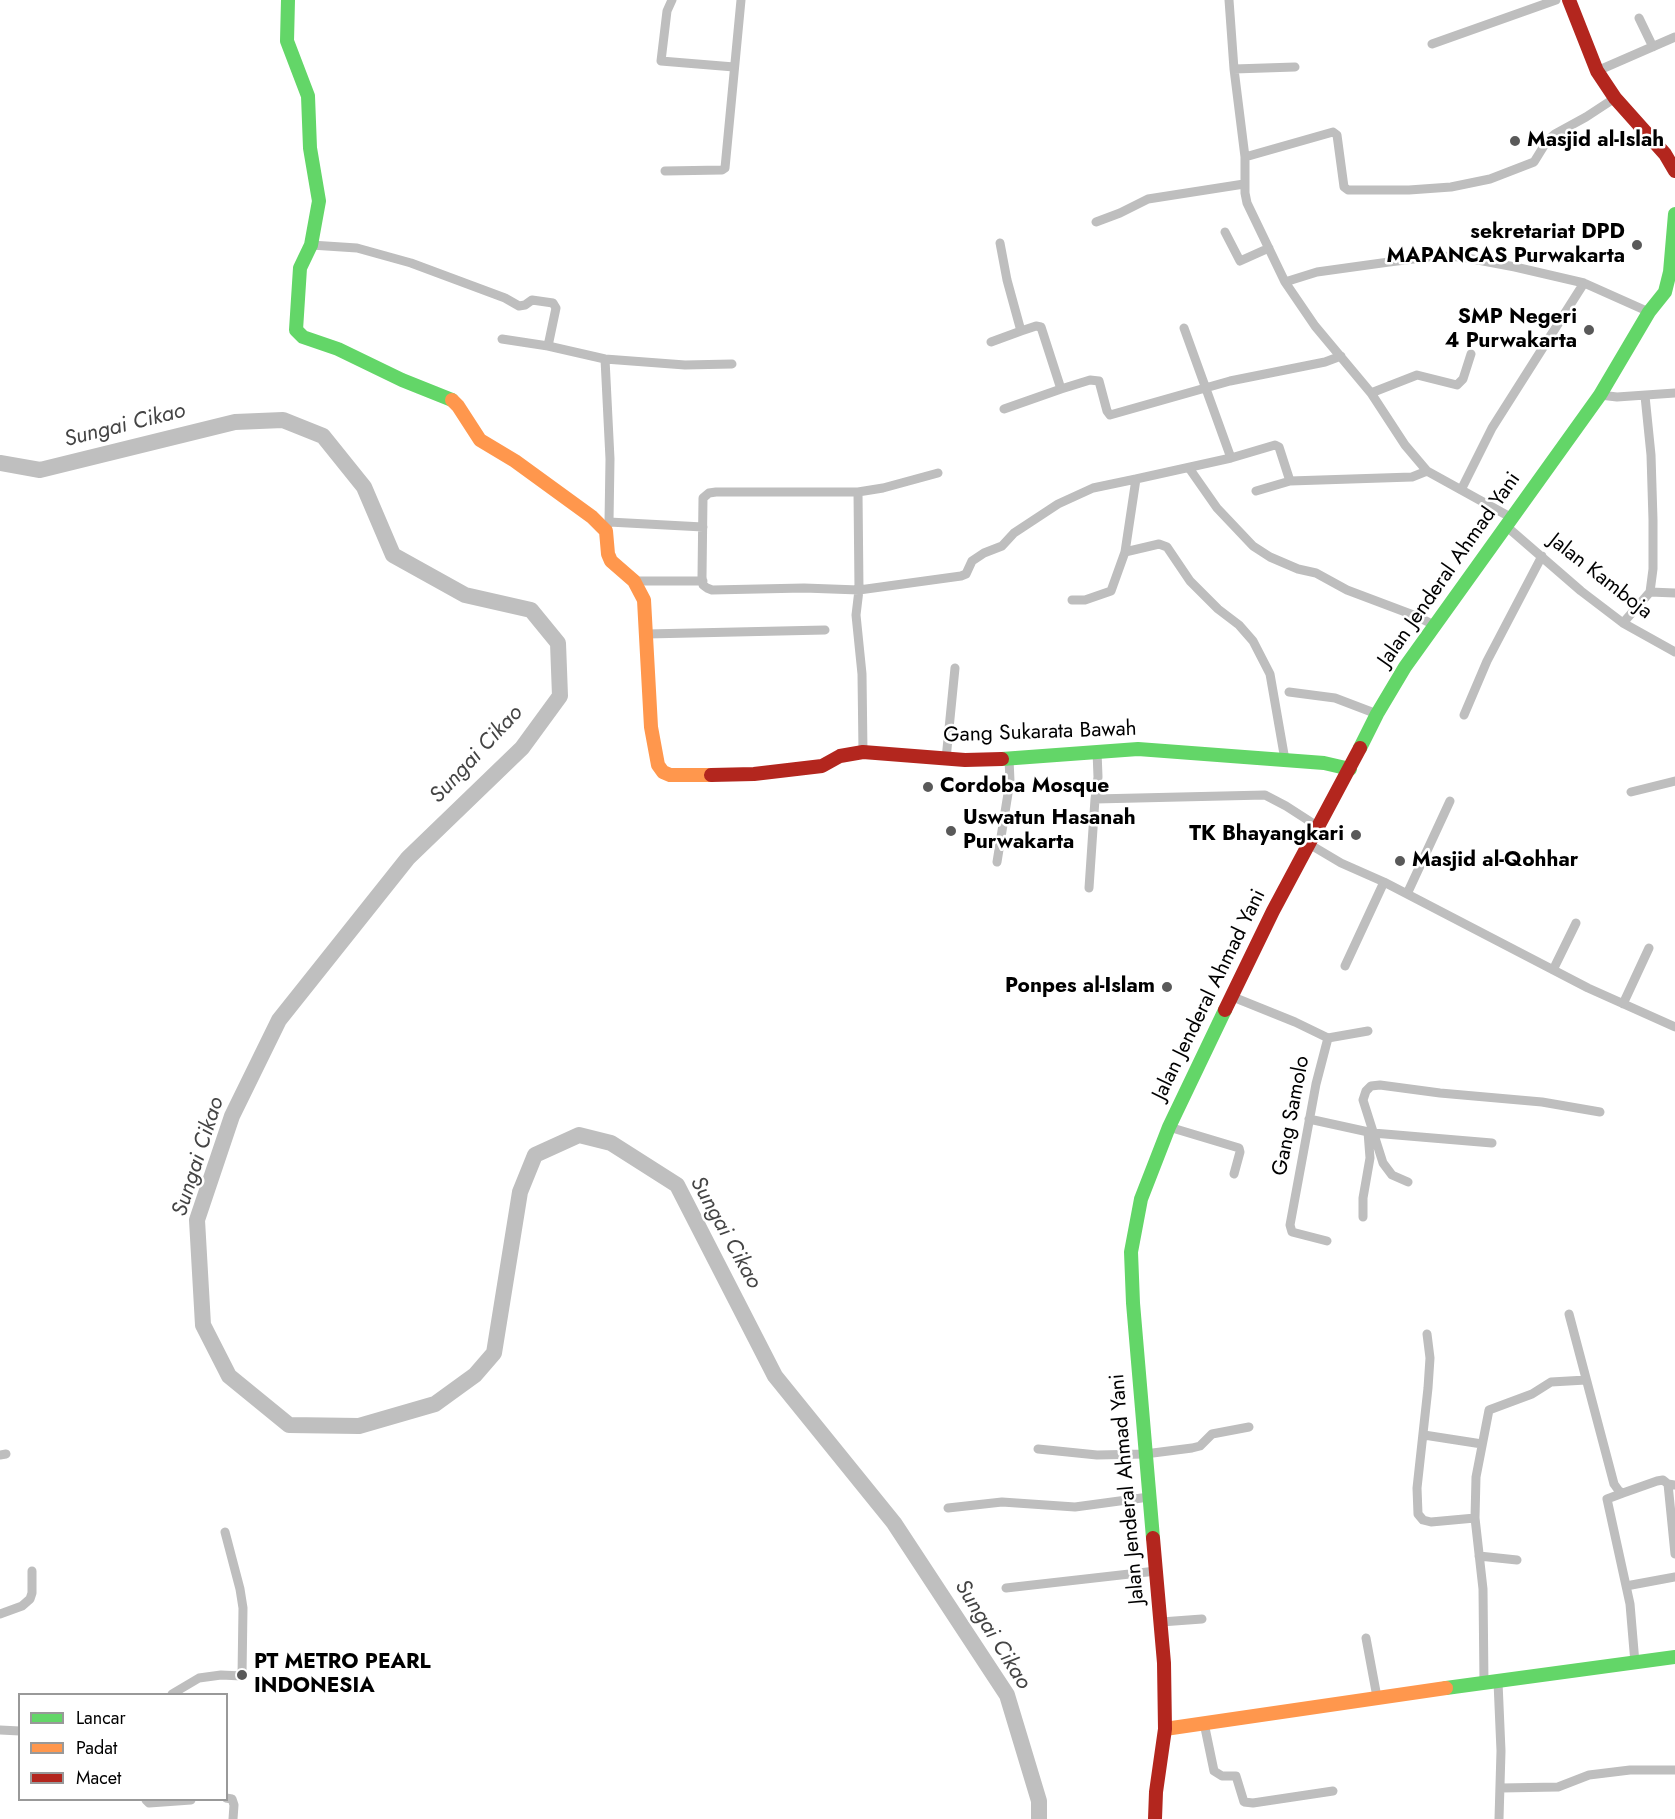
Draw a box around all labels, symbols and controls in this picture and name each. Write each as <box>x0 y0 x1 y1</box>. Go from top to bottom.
place label: Masjid al-Islah <box>1527 128 1664 154</box>
marker: Masjid al-Islah <box>1508 134 1522 148</box>
place label: sekretariat DPD MAPANCAS Purwakarta <box>1387 220 1625 270</box>
marker: sekretariat DPD MAPANCAS Purwakarta <box>1630 238 1644 252</box>
place label: SMP Negeri 4 Purwakarta <box>1445 305 1577 355</box>
marker: SMP Negeri 4 Purwakarta <box>1582 323 1596 337</box>
water label: Sungai Cikao <box>62 398 188 454</box>
street label: Jalan Jenderal Ahmad Yani <box>1373 468 1527 672</box>
street label: Jalan Kamboja <box>1543 529 1657 625</box>
water label: Sungai Cikao <box>425 701 529 809</box>
street label: Gang Sukarata Bawah <box>943 717 1137 749</box>
place label: Cordoba Mosque <box>940 774 1109 800</box>
marker: Cordoba Mosque <box>921 780 935 794</box>
place label: Uswatun Hasanah Purwakarta <box>963 806 1136 856</box>
place label: TK Bhayangkari <box>1189 822 1344 848</box>
marker: Uswatun Hasanah Purwakarta <box>944 824 958 838</box>
marker: TK Bhayangkari <box>1349 828 1363 842</box>
place label: Masjid al-Qohhar <box>1412 848 1578 874</box>
marker: Masjid al-Qohhar <box>1393 854 1407 868</box>
street label: Jalan Jenderal Ahmad Yani <box>1148 885 1272 1105</box>
place label: Ponpes al-Islam <box>1005 974 1155 1000</box>
marker: Ponpes al-Islam <box>1160 980 1174 994</box>
street label: Gang Samolo <box>1268 1054 1316 1178</box>
water label: Sungai Cikao <box>167 1094 231 1220</box>
water label: Sungai Cikao <box>683 1172 767 1294</box>
street label: Jalan Jenderal Ahmad Yani <box>1105 1373 1151 1605</box>
water label: Sungai Cikao <box>948 1575 1036 1695</box>
place label: PT METRO PEARL INDONESIA <box>254 1650 431 1700</box>
marker: PT METRO PEARL INDONESIA <box>235 1668 249 1682</box>
legend <box>18 1693 228 1801</box>
text: Lancar <box>76 1705 126 1731</box>
text: Padat <box>76 1735 117 1761</box>
text: Macet <box>76 1765 121 1791</box>

